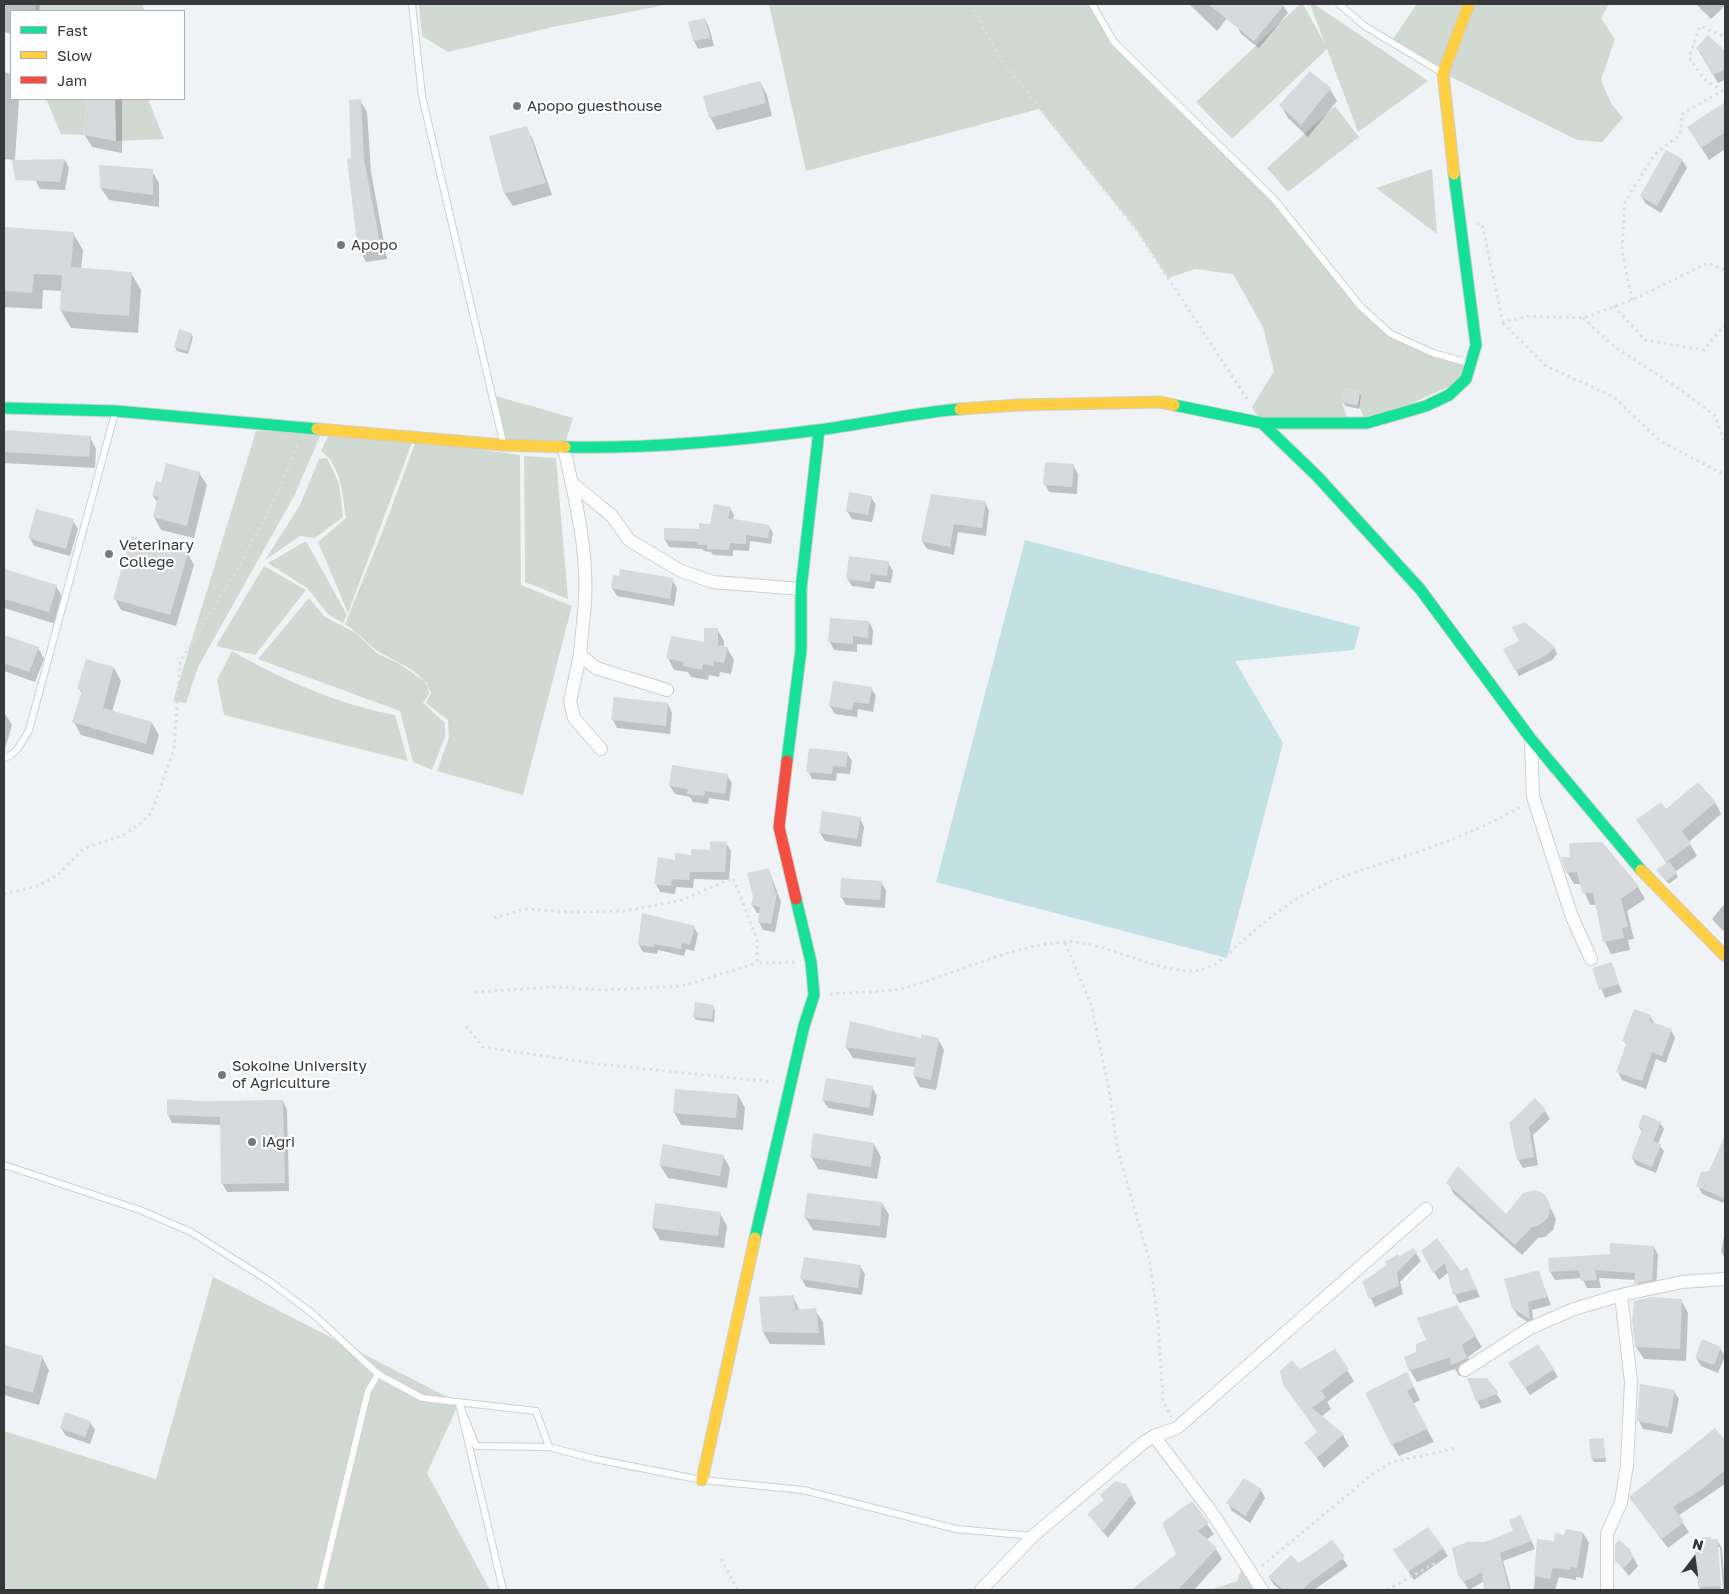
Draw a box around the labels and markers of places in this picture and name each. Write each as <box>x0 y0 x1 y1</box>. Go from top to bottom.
place label: Apopo guesthouse <box>527 97 662 115</box>
marker: Apopo guesthouse <box>511 100 523 112</box>
place label: Apopo <box>351 236 397 254</box>
marker: Apopo <box>335 239 347 251</box>
place label: Veterinary College <box>119 536 194 571</box>
marker: Veterinary College <box>103 548 115 560</box>
place label: Sokoine University of Agriculture <box>232 1057 367 1092</box>
marker: Sokoine University of Agriculture <box>216 1069 228 1081</box>
place label: iAgri <box>262 1133 295 1151</box>
marker: iAgri <box>246 1136 258 1148</box>

